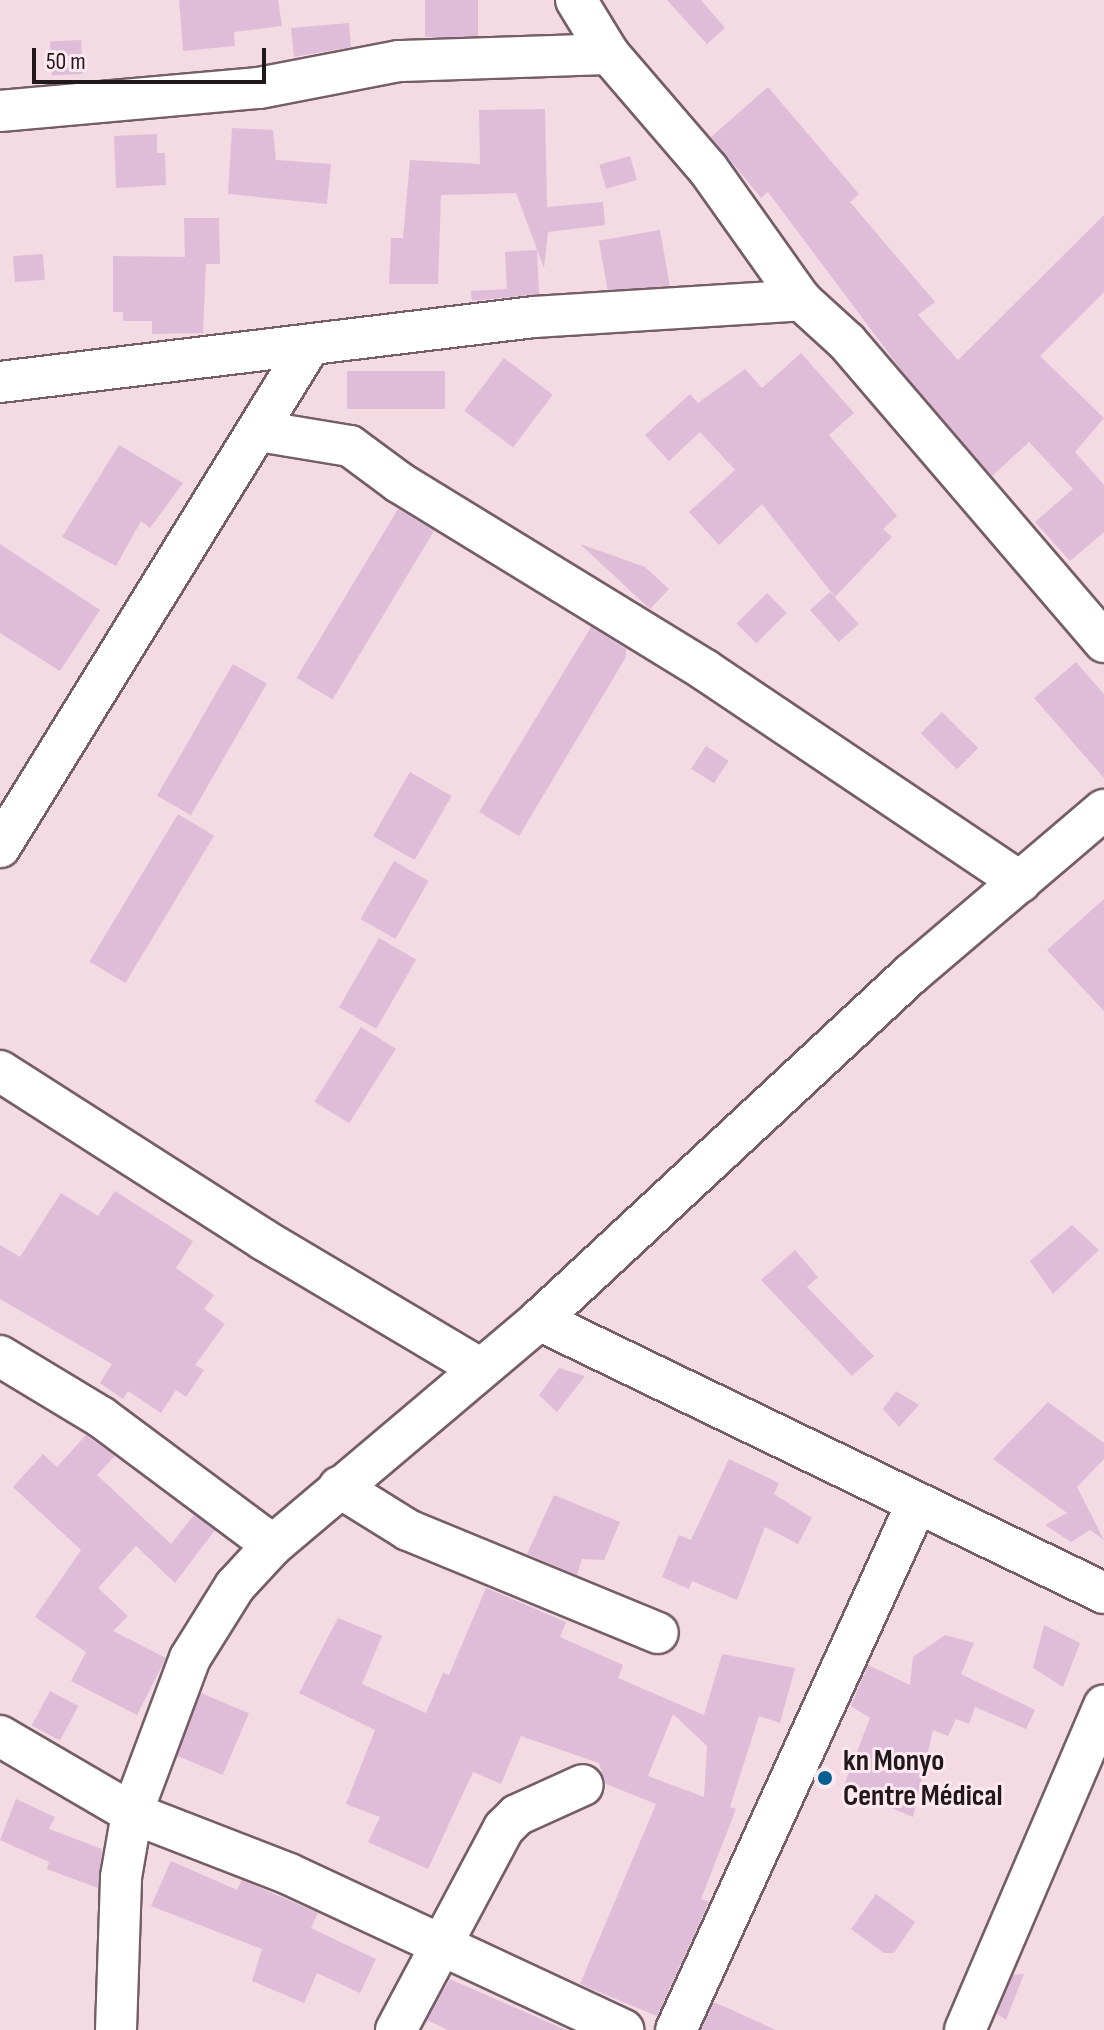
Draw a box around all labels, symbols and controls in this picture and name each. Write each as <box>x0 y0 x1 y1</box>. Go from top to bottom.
scale bar <box>36 32 270 82</box>
text: 50 m <box>46 47 86 76</box>
place label: kn Monyo Centre Médical <box>843 1743 1003 1814</box>
marker: kn Monyo Centre Médical <box>814 1767 836 1789</box>

